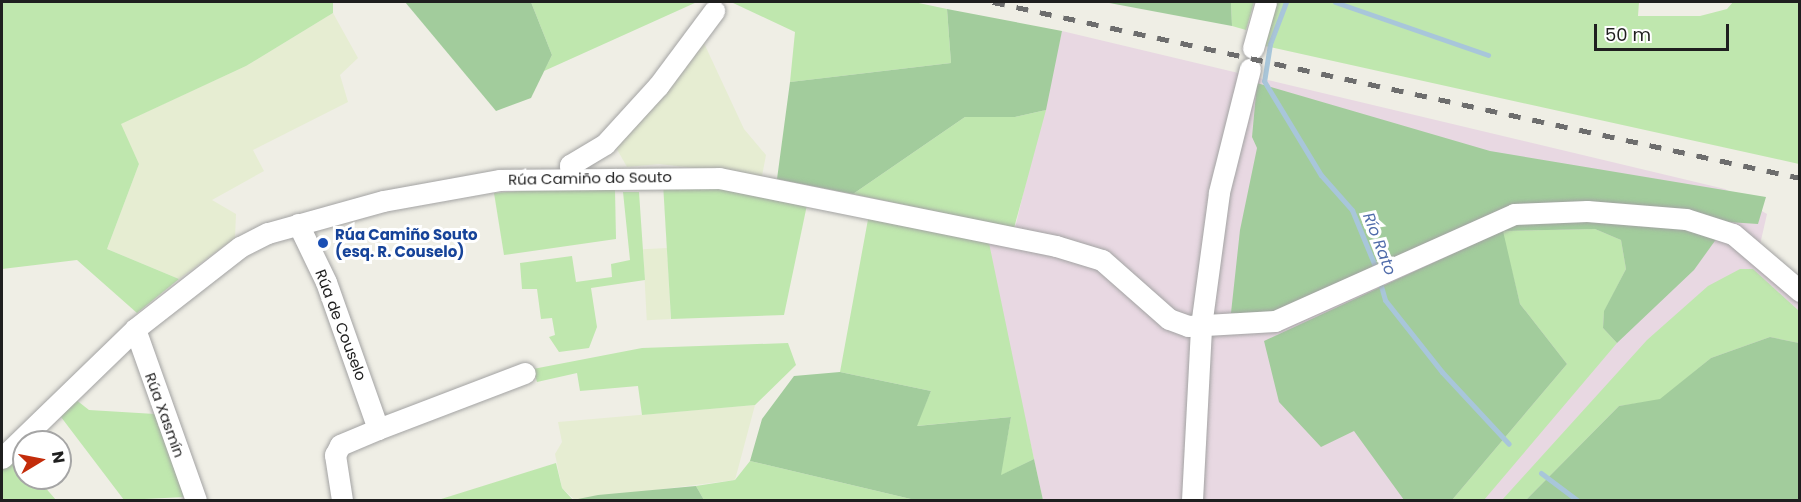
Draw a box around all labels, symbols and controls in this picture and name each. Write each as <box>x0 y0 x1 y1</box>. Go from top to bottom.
scale bar <box>1597 12 1732 50</box>
text: 50 m <box>1605 22 1651 47</box>
street label: Rúa Camiño do Souto <box>508 168 672 188</box>
water label: Río Rato <box>1358 210 1400 278</box>
place label: Rúa Camiño Souto (esq. R. Couselo) <box>335 225 478 260</box>
marker: Rúa Camiño Souto (esq. R. Couselo) <box>316 236 330 250</box>
street label: Rúa de Couselo <box>312 267 370 383</box>
street label: Rúa Xasmín <box>141 370 189 460</box>
north arrow <box>12 430 72 490</box>
text: N <box>46 449 71 465</box>

